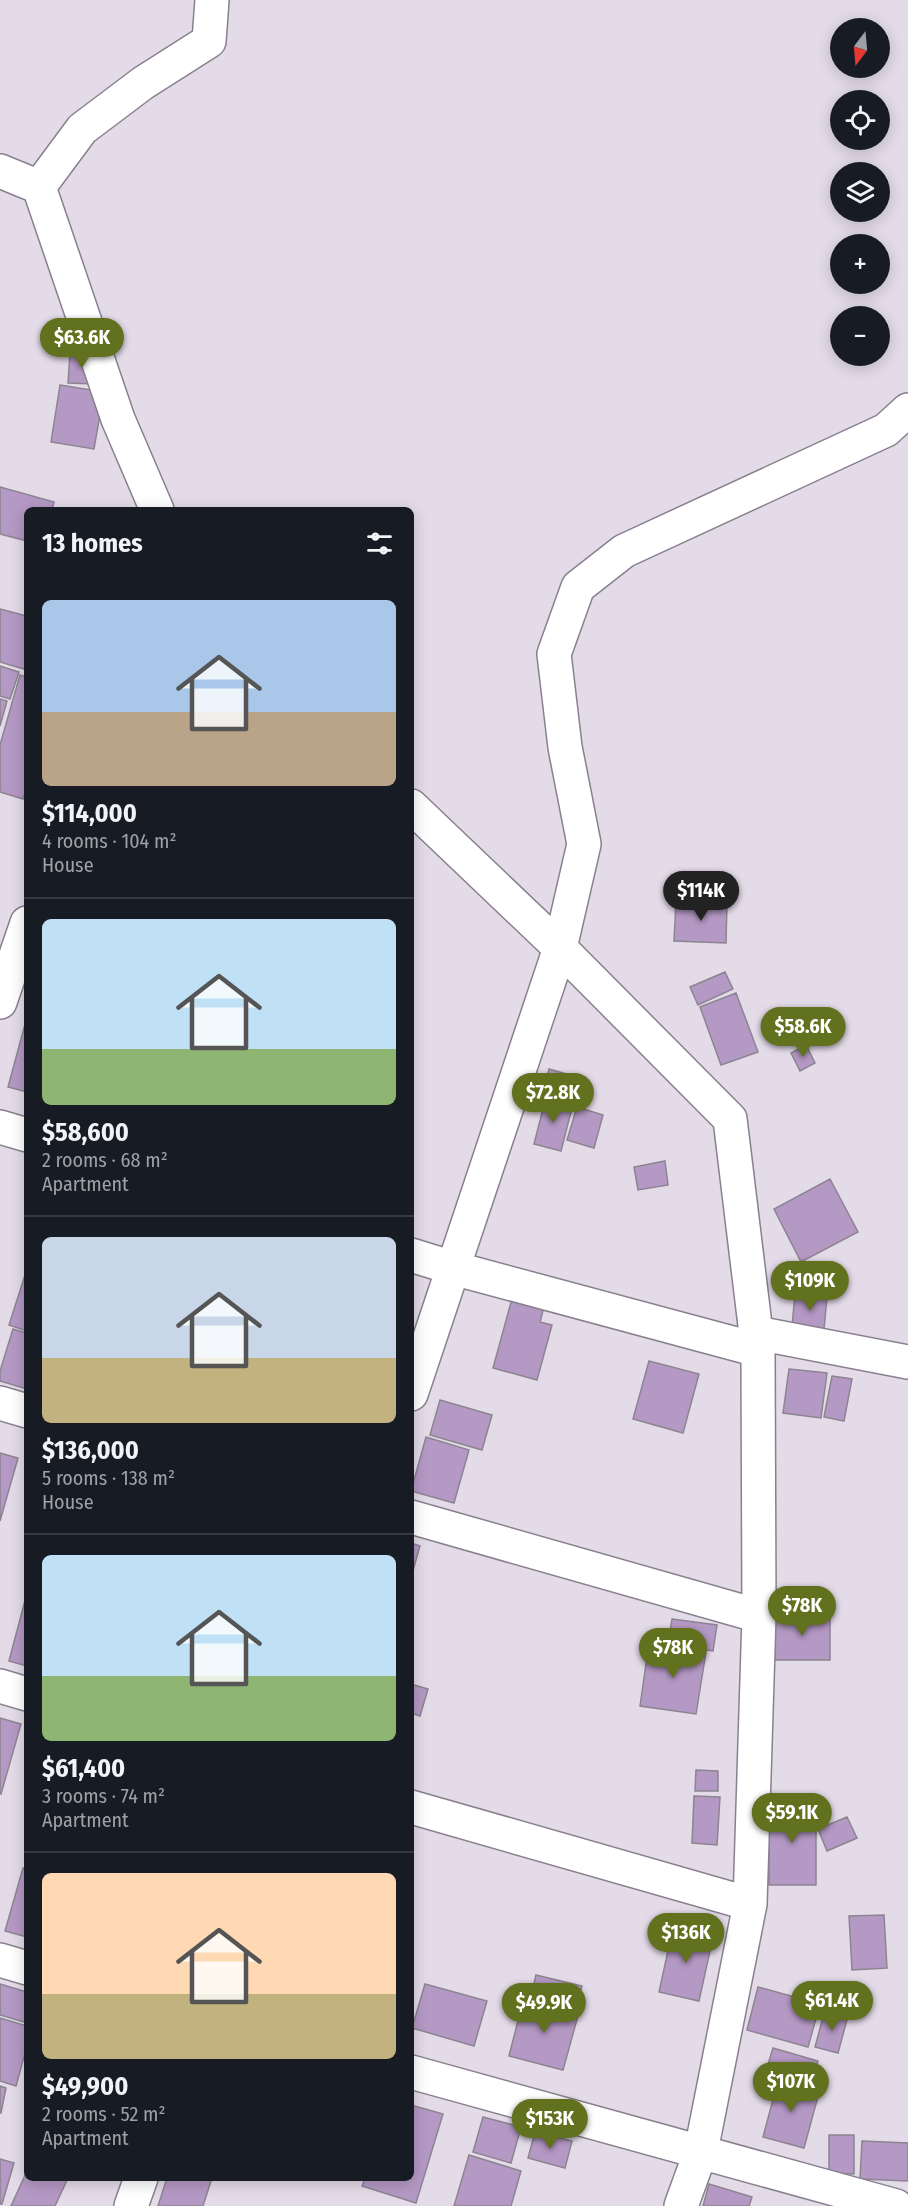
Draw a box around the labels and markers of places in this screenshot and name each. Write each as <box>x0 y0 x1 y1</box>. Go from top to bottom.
pin: $63.6K <box>33 318 131 369</box>
pin: $114K <box>659 871 743 922</box>
pin: $58.6K <box>754 1007 852 1058</box>
pin: $72.8K <box>504 1073 602 1124</box>
pin: $109K <box>768 1261 852 1312</box>
pin: $78K <box>766 1586 838 1637</box>
pin: $78K <box>637 1628 709 1679</box>
pin: $59.1K <box>743 1793 841 1844</box>
pin: $136K <box>644 1913 728 1964</box>
pin: $61.4K <box>783 1981 881 2032</box>
pin: $49.9K <box>495 1983 593 2034</box>
pin: $107K <box>749 2062 833 2113</box>
pin: $153K <box>508 2099 592 2150</box>

